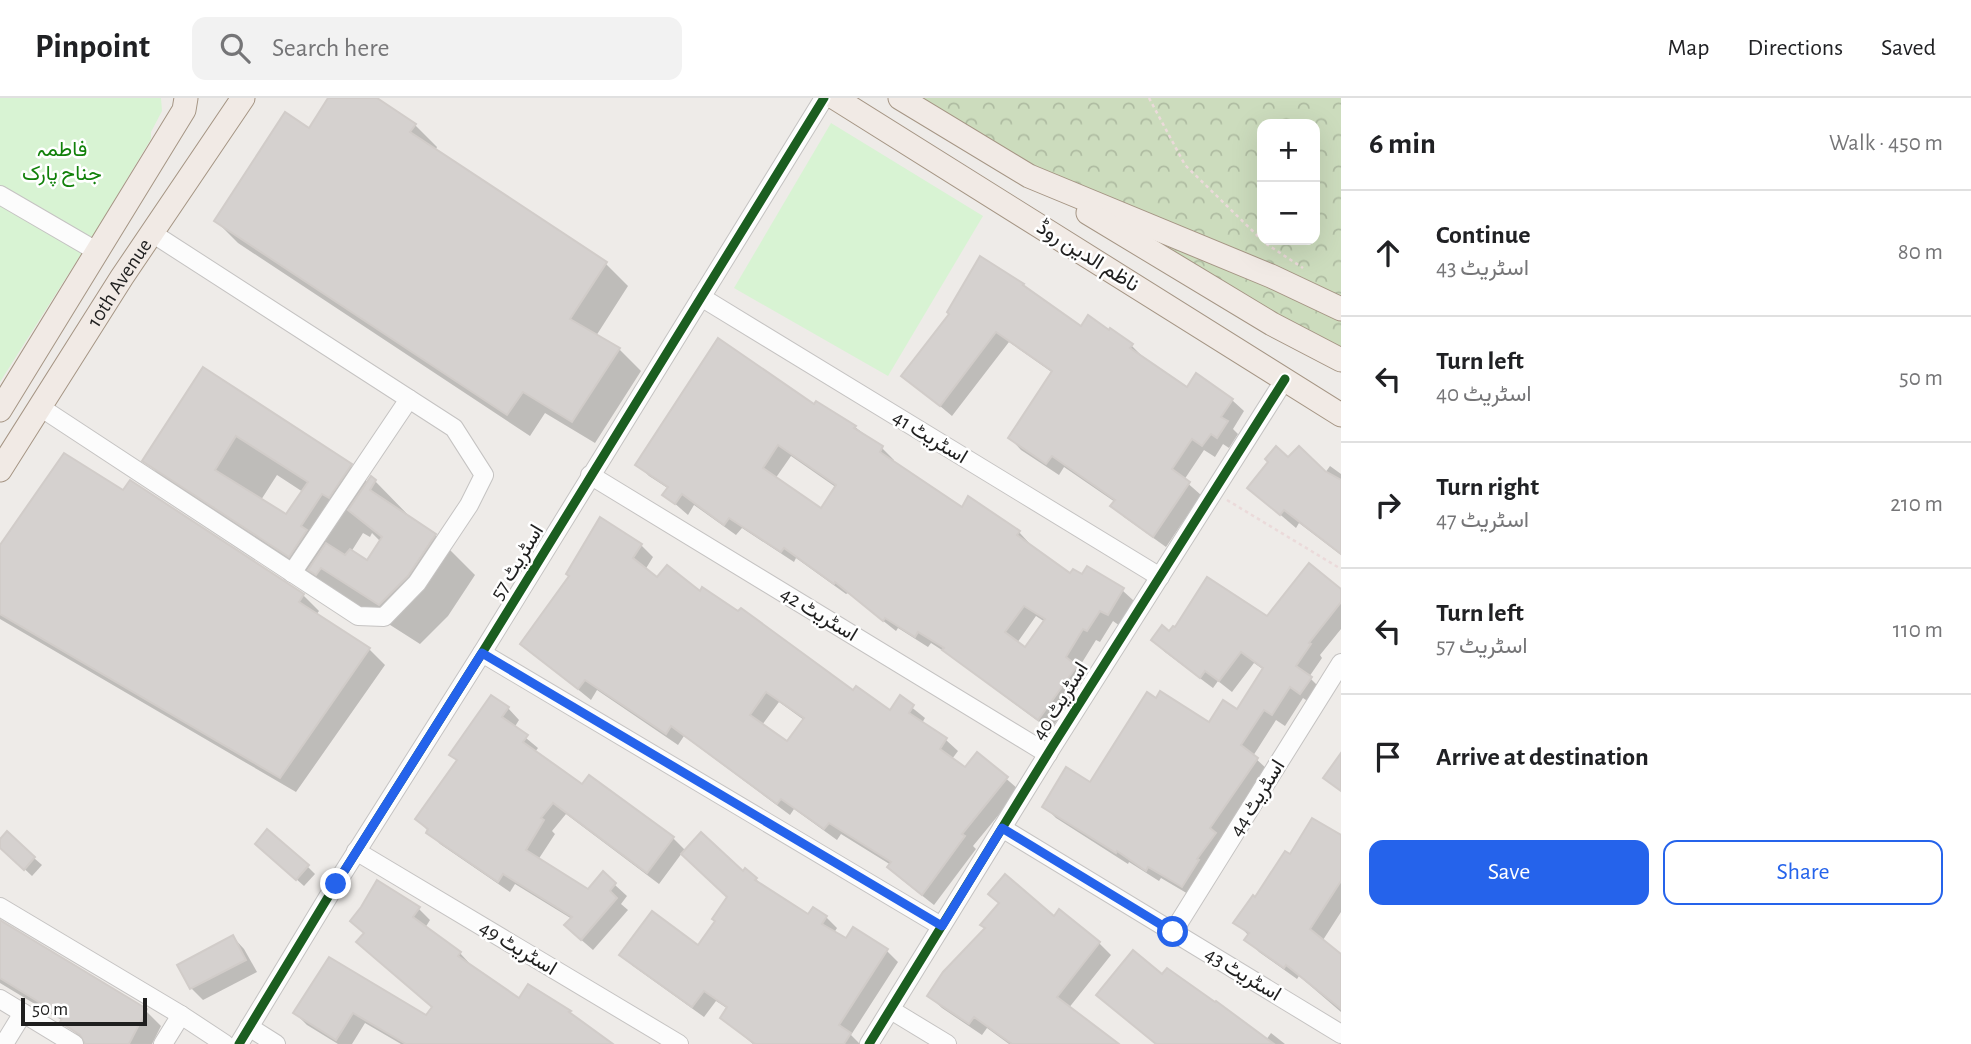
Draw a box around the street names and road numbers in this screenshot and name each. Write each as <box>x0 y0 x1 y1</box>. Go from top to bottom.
street label: ناظم الدین روڈ <box>1032 215 1143 298</box>
street label: 10th Avenue <box>83 235 155 331</box>
street label: اسٹریٹ 41 <box>888 407 971 469</box>
street label: اسٹریٹ 57 <box>486 521 549 604</box>
street label: اسٹریٹ 42 <box>776 583 861 647</box>
street label: اسٹریٹ 40 <box>1028 658 1094 745</box>
street label: اسٹریٹ 44 <box>1225 756 1290 841</box>
street label: اسٹریٹ 49 <box>475 917 560 981</box>
street label: اسٹریٹ 43 <box>1200 943 1285 1007</box>

